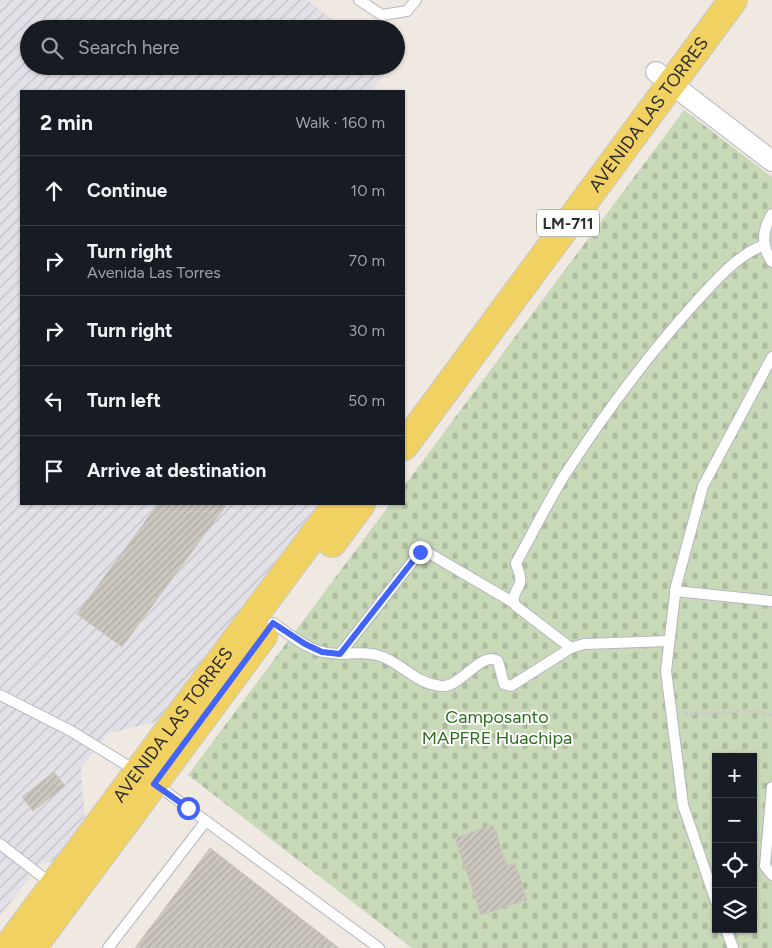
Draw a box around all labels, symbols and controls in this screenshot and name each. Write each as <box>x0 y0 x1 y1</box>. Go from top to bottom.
search box <box>20 20 405 75</box>
street label: AVENIDA LAS TORRES <box>584 32 713 196</box>
icon: search <box>38 34 66 62</box>
text: Search here <box>78 36 180 59</box>
text: 2 min <box>40 110 93 135</box>
text: Walk · 160 m <box>295 113 385 132</box>
icon: ahead <box>40 177 68 205</box>
text: Continue <box>87 179 167 202</box>
text: 10 m <box>351 181 385 200</box>
road number: LM-711 <box>537 210 599 237</box>
text: Turn right <box>87 240 173 263</box>
icon: right <box>40 247 68 275</box>
text: 70 m <box>349 251 385 270</box>
text: Avenida Las Torres <box>87 263 221 282</box>
icon: right <box>40 317 68 345</box>
text: Turn right <box>87 319 173 342</box>
text: 30 m <box>348 321 385 340</box>
icon: left <box>40 387 68 415</box>
text: Turn left <box>87 389 161 412</box>
text: 50 m <box>348 391 385 410</box>
icon: arrive <box>40 457 68 485</box>
text: Arrive at destination <box>87 459 266 482</box>
route end <box>409 541 432 564</box>
street label: AVENIDA LAS TORRES <box>108 643 238 807</box>
park label: Camposanto MAPFRE Huachipa <box>422 706 572 749</box>
map controls <box>712 753 757 933</box>
button: + <box>712 753 757 798</box>
route start <box>177 797 200 820</box>
button: − <box>712 798 757 843</box>
button: locate <box>712 843 757 888</box>
button: layers <box>712 888 757 933</box>

